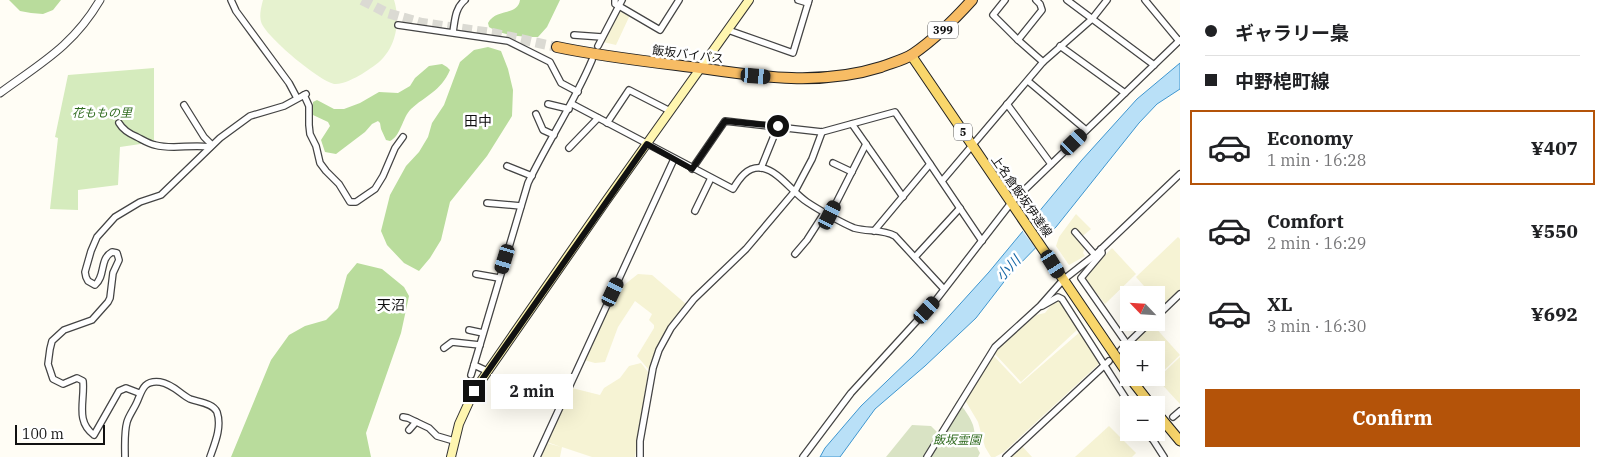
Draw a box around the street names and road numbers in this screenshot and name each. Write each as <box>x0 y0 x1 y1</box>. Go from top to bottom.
road number: 399 <box>928 22 958 38</box>
street label: 飯坂バイパス <box>651 42 725 66</box>
road number: 5 <box>954 124 972 140</box>
street label: 上名倉飯坂伊達線 <box>988 152 1056 240</box>

